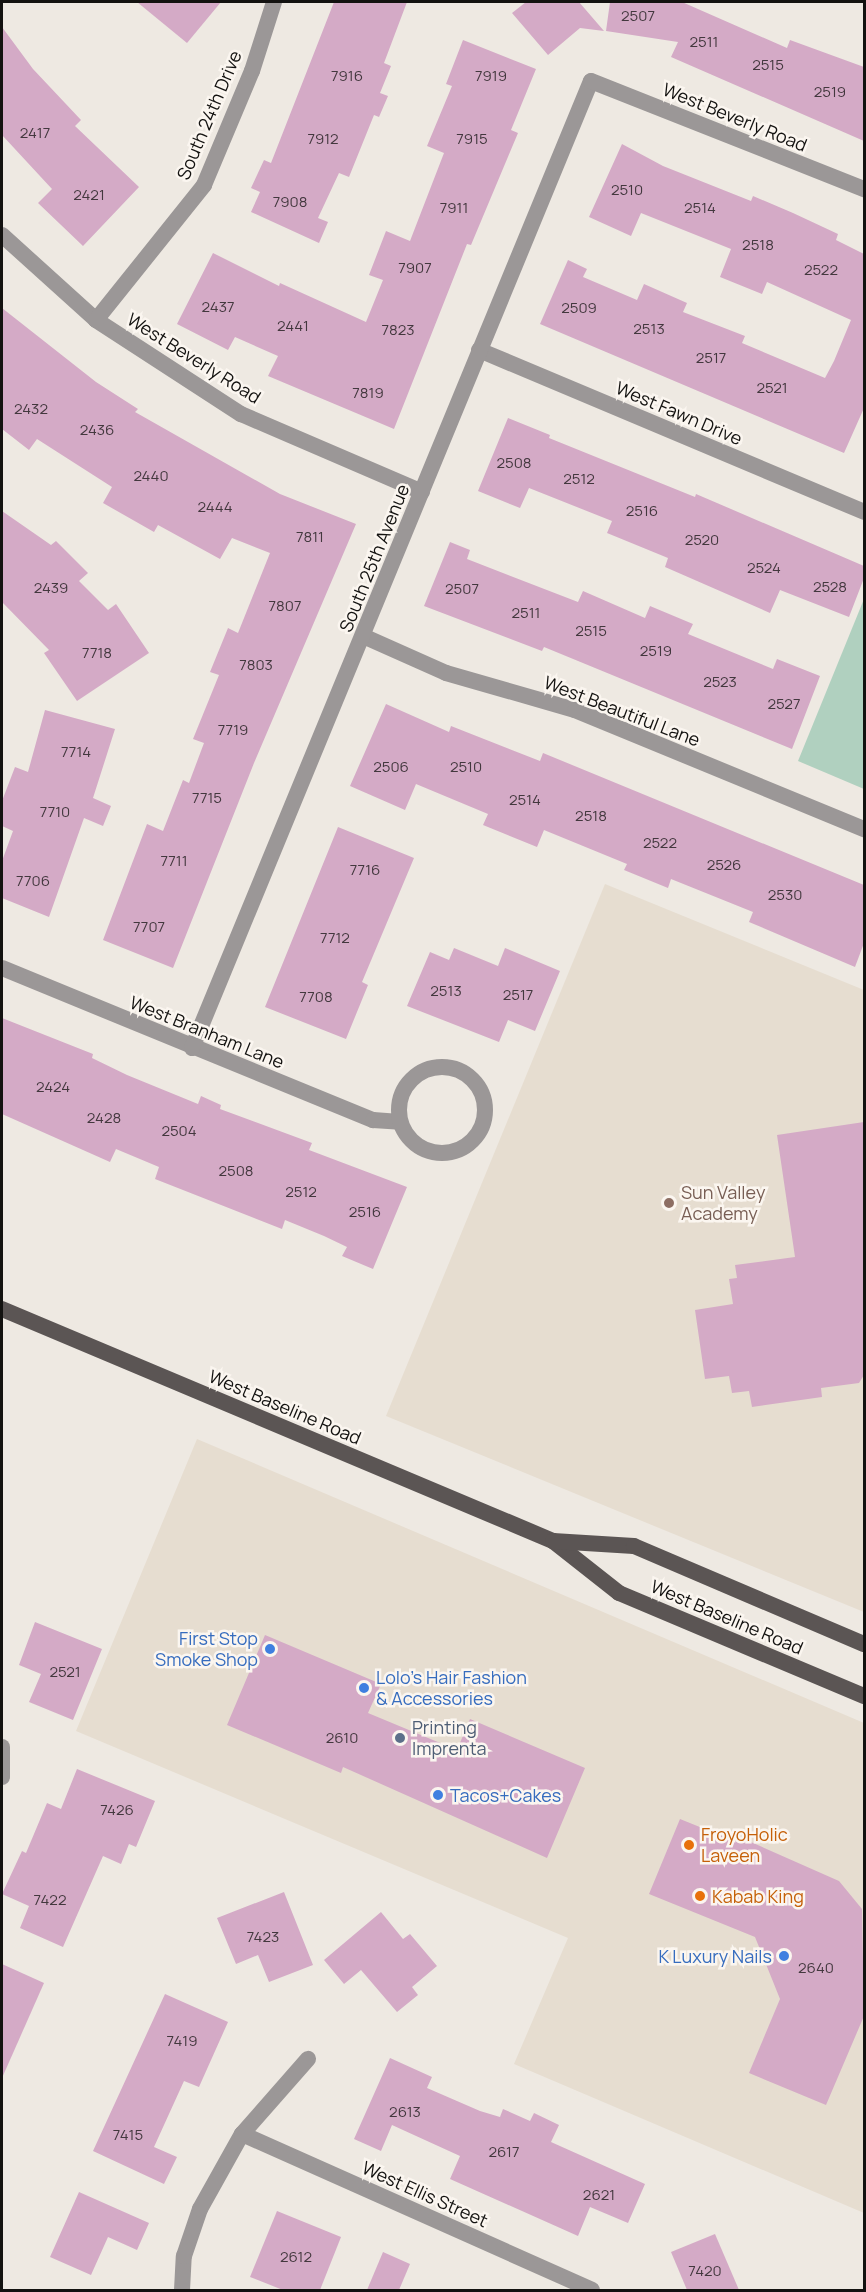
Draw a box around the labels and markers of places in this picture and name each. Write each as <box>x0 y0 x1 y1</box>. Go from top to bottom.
place label: Sun Valley Academy <box>681 1182 765 1224</box>
marker: Sun Valley Academy <box>662 1196 676 1210</box>
place label: First Stop Smoke Shop <box>155 1628 258 1670</box>
marker: First Stop Smoke Shop <box>263 1642 277 1656</box>
place label: Lolo's Hair Fashion & Accessories <box>376 1667 527 1710</box>
marker: Lolo's Hair Fashion & Accessories <box>357 1681 371 1695</box>
place label: Printing Imprenta <box>412 1717 487 1760</box>
marker: Printing Imprenta <box>393 1731 407 1745</box>
place label: Tacos+Cakes <box>450 1784 561 1806</box>
marker: Tacos+Cakes <box>431 1788 445 1802</box>
place label: FroyoHolic Laveen <box>701 1824 788 1866</box>
marker: FroyoHolic Laveen <box>682 1838 696 1852</box>
place label: Kabab King <box>712 1885 804 1907</box>
marker: Kabab King <box>693 1889 707 1903</box>
place label: K Luxury Nails <box>658 1945 772 1967</box>
marker: K Luxury Nails <box>777 1949 791 1963</box>

